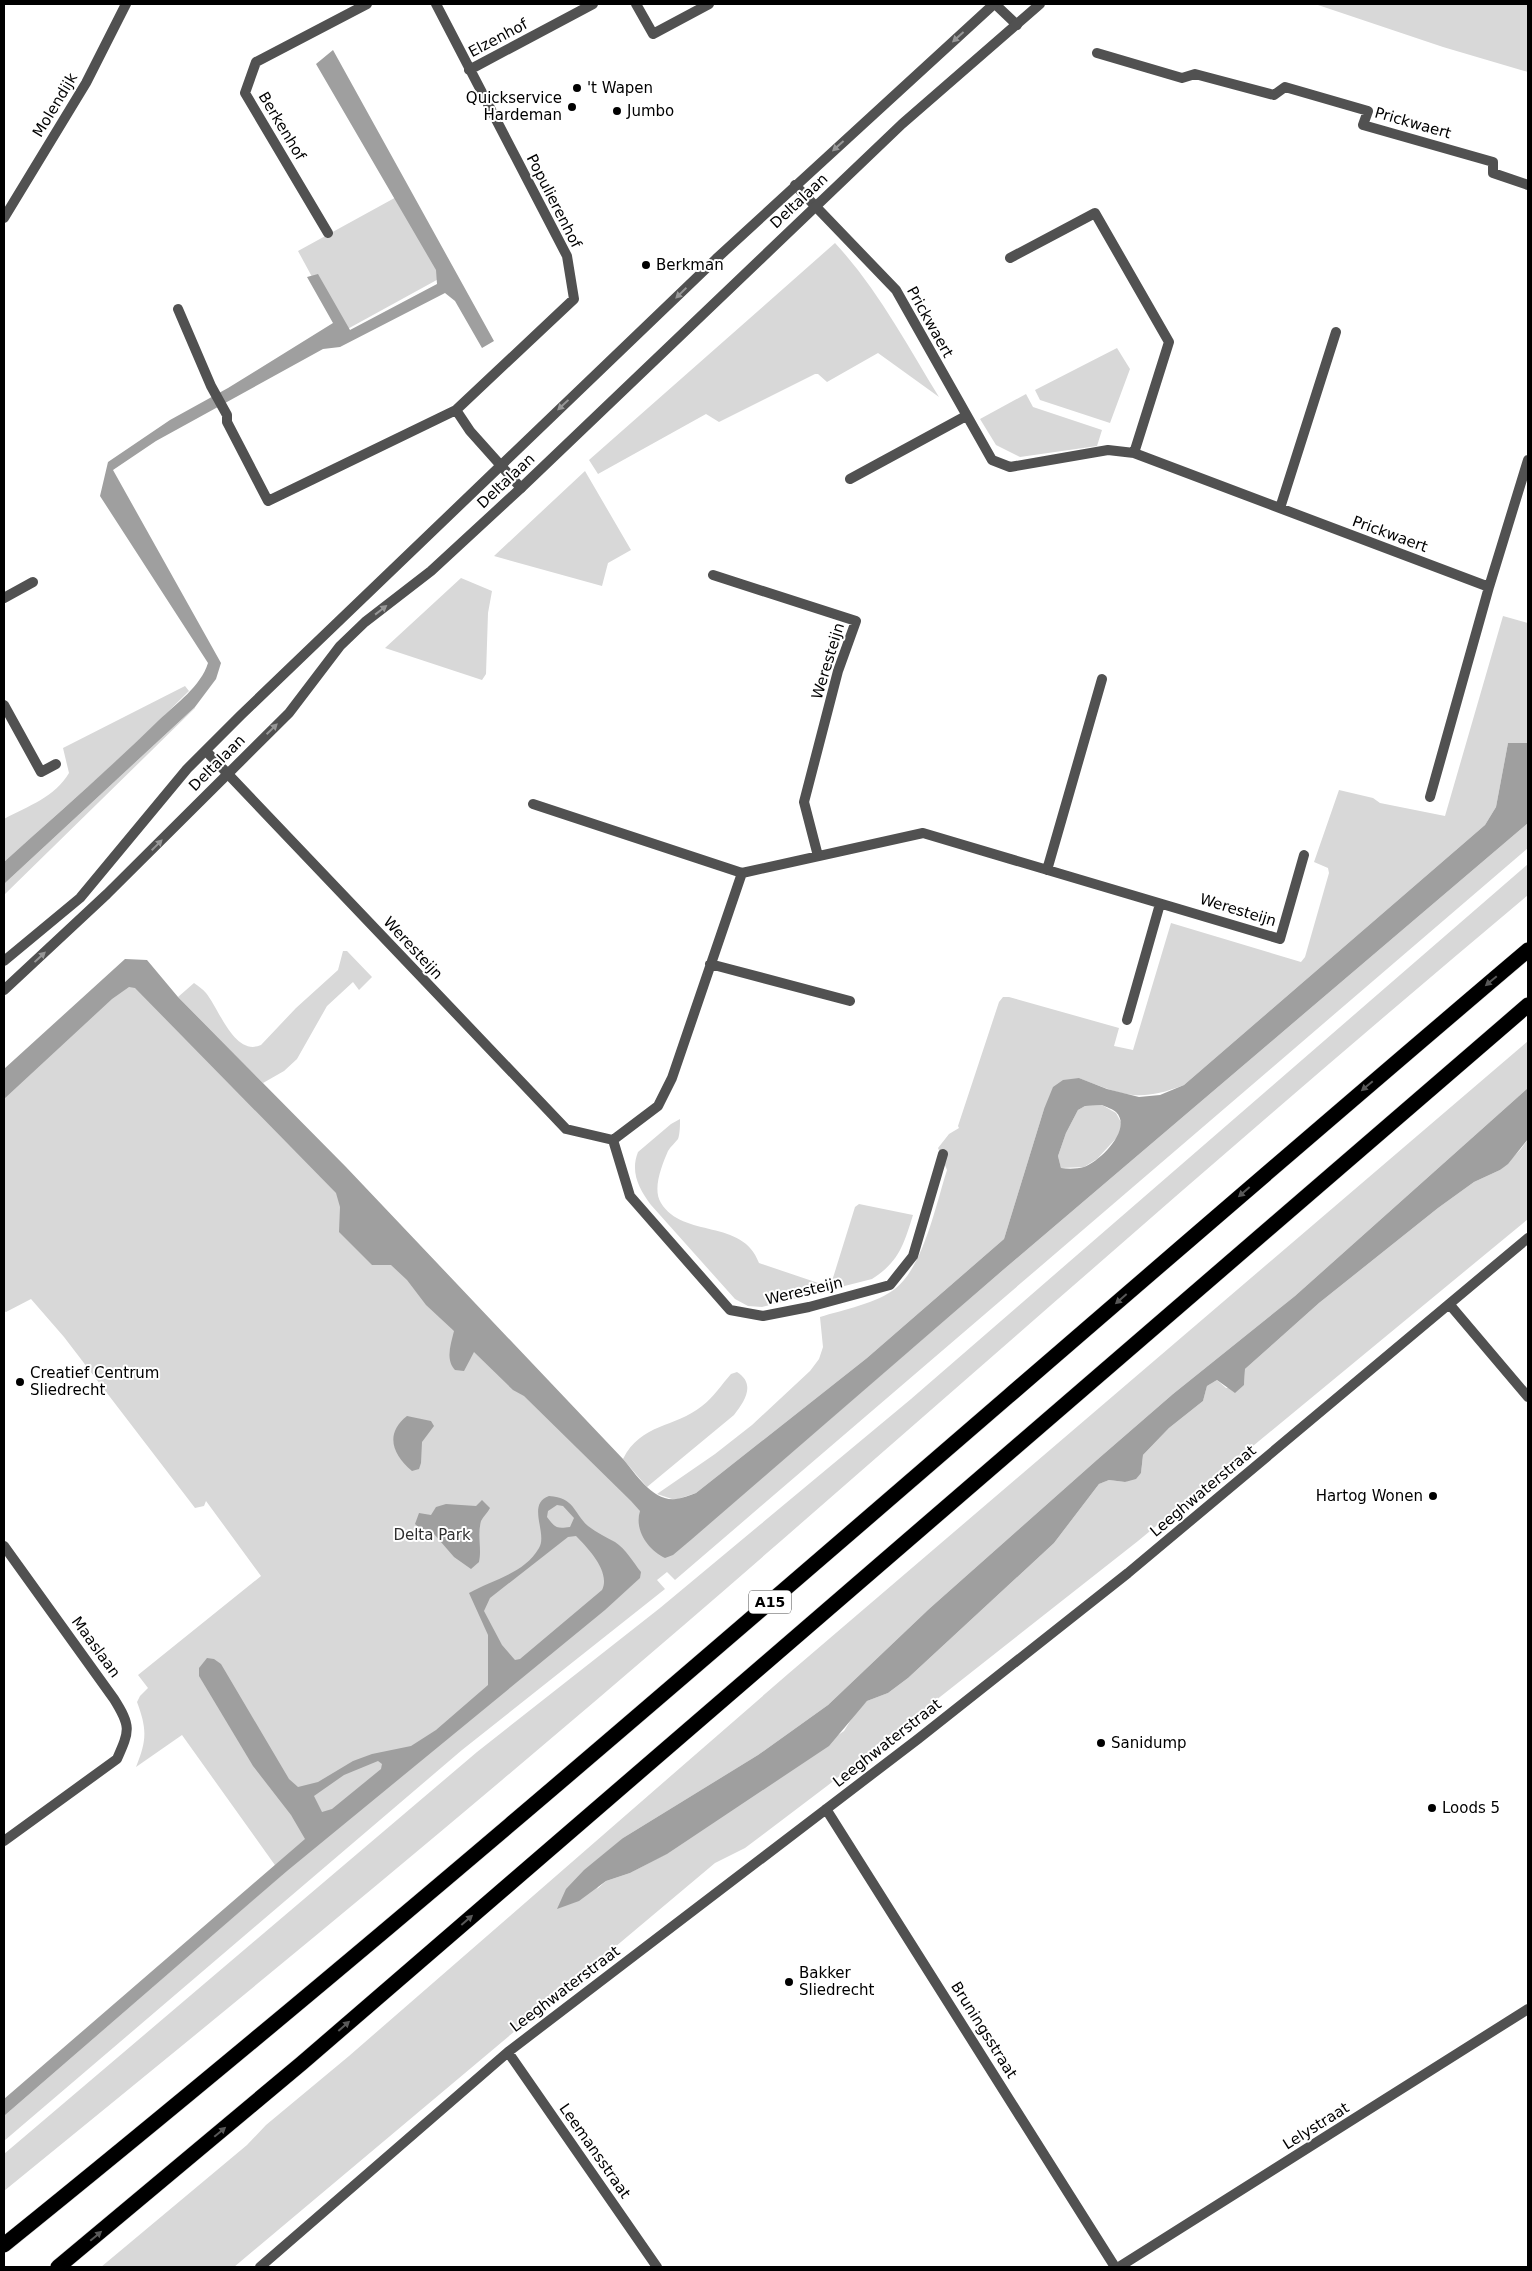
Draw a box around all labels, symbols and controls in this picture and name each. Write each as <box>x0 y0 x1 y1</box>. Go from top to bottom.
street label: Elzenhof <box>465 15 531 61</box>
one-way arrow <box>952 31 964 43</box>
street label: Molendijk <box>29 69 81 140</box>
place label: 't Wapen <box>587 79 653 97</box>
marker: 't Wapen <box>571 82 583 94</box>
street label: Berkenhof <box>255 89 310 164</box>
place label: Quickservice Hardeman <box>466 89 562 124</box>
marker: Quickservice Hardeman <box>566 101 578 113</box>
place label: Jumbo <box>626 102 674 120</box>
street label: Prickwaert <box>1373 103 1453 143</box>
marker: Jumbo <box>611 105 623 117</box>
one-way arrow <box>832 140 844 152</box>
street label: Populierenhof <box>523 151 586 252</box>
street label: Deltalaan <box>767 170 831 232</box>
place label: Berkman <box>656 256 724 274</box>
marker: Berkman <box>640 259 652 271</box>
street label: Prickwaert <box>903 283 957 361</box>
one-way arrow <box>675 287 687 299</box>
one-way arrow <box>557 399 569 411</box>
street label: Deltalaan <box>474 450 538 512</box>
street label: Prickwaert <box>1350 512 1430 556</box>
one-way arrow <box>374 604 387 615</box>
street label: Weresteijn <box>808 621 848 701</box>
one-way arrow <box>265 723 277 735</box>
street label: Deltalaan <box>185 731 249 795</box>
one-way arrow <box>151 839 163 851</box>
street label: Weresteijn <box>1198 890 1278 930</box>
street label: Weresteijn <box>379 913 447 983</box>
one-way arrow <box>33 951 45 963</box>
one-way arrow <box>1485 975 1497 986</box>
one-way arrow <box>1361 1081 1374 1092</box>
one-way arrow <box>1238 1187 1251 1198</box>
street label: Weresteijn <box>763 1273 845 1309</box>
one-way arrow <box>1115 1293 1128 1304</box>
place label: Creatief Centrum Sliedrecht <box>30 1364 159 1399</box>
marker: Creatief Centrum Sliedrecht <box>14 1376 26 1388</box>
street label: Leeghwaterstraat <box>1146 1441 1260 1540</box>
place label: Hartog Wonen <box>1316 1487 1423 1505</box>
marker: Hartog Wonen <box>1427 1490 1439 1502</box>
park label: Delta Park <box>393 1526 471 1544</box>
road number: A15 <box>749 1590 791 1614</box>
street label: Maaslaan <box>68 1613 124 1681</box>
street label: Leeghwaterstraat <box>829 1695 945 1791</box>
place label: Sanidump <box>1111 1734 1187 1752</box>
marker: Sanidump <box>1095 1737 1107 1749</box>
place label: Loods 5 <box>1442 1799 1500 1817</box>
marker: Loods 5 <box>1426 1802 1438 1814</box>
one-way arrow <box>461 1915 474 1926</box>
street label: Leeghwaterstraat <box>507 1942 623 2036</box>
place label: Bakker Sliedrecht <box>799 1964 874 1999</box>
marker: Bakker Sliedrecht <box>783 1976 795 1988</box>
street label: Bruningsstraat <box>947 1978 1021 2082</box>
one-way arrow <box>338 2021 351 2032</box>
street label: Lelystraat <box>1280 2099 1352 2153</box>
street label: Leemansstraat <box>556 2100 635 2202</box>
one-way arrow <box>214 2126 227 2137</box>
one-way arrow <box>90 2231 102 2242</box>

